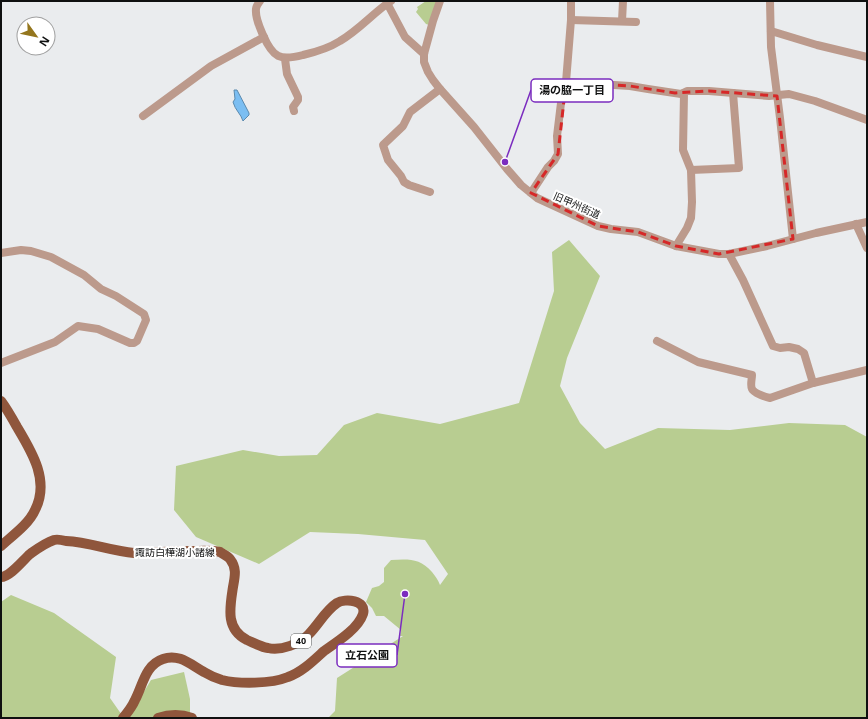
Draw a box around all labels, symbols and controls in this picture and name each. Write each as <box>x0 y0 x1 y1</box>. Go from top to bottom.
north arrow <box>16 16 56 56</box>
text: N <box>36 34 54 50</box>
callout: 湯の脇一丁目 <box>531 79 613 102</box>
text: 湯の脇一丁目 <box>539 82 605 97</box>
street label: 旧甲州街道 <box>551 188 603 222</box>
street label: 諏訪白樺湖小諸線 <box>135 545 215 559</box>
road number: 40 <box>291 634 311 648</box>
callout: 立石公園 <box>337 644 397 667</box>
text: 立石公園 <box>345 647 389 662</box>

